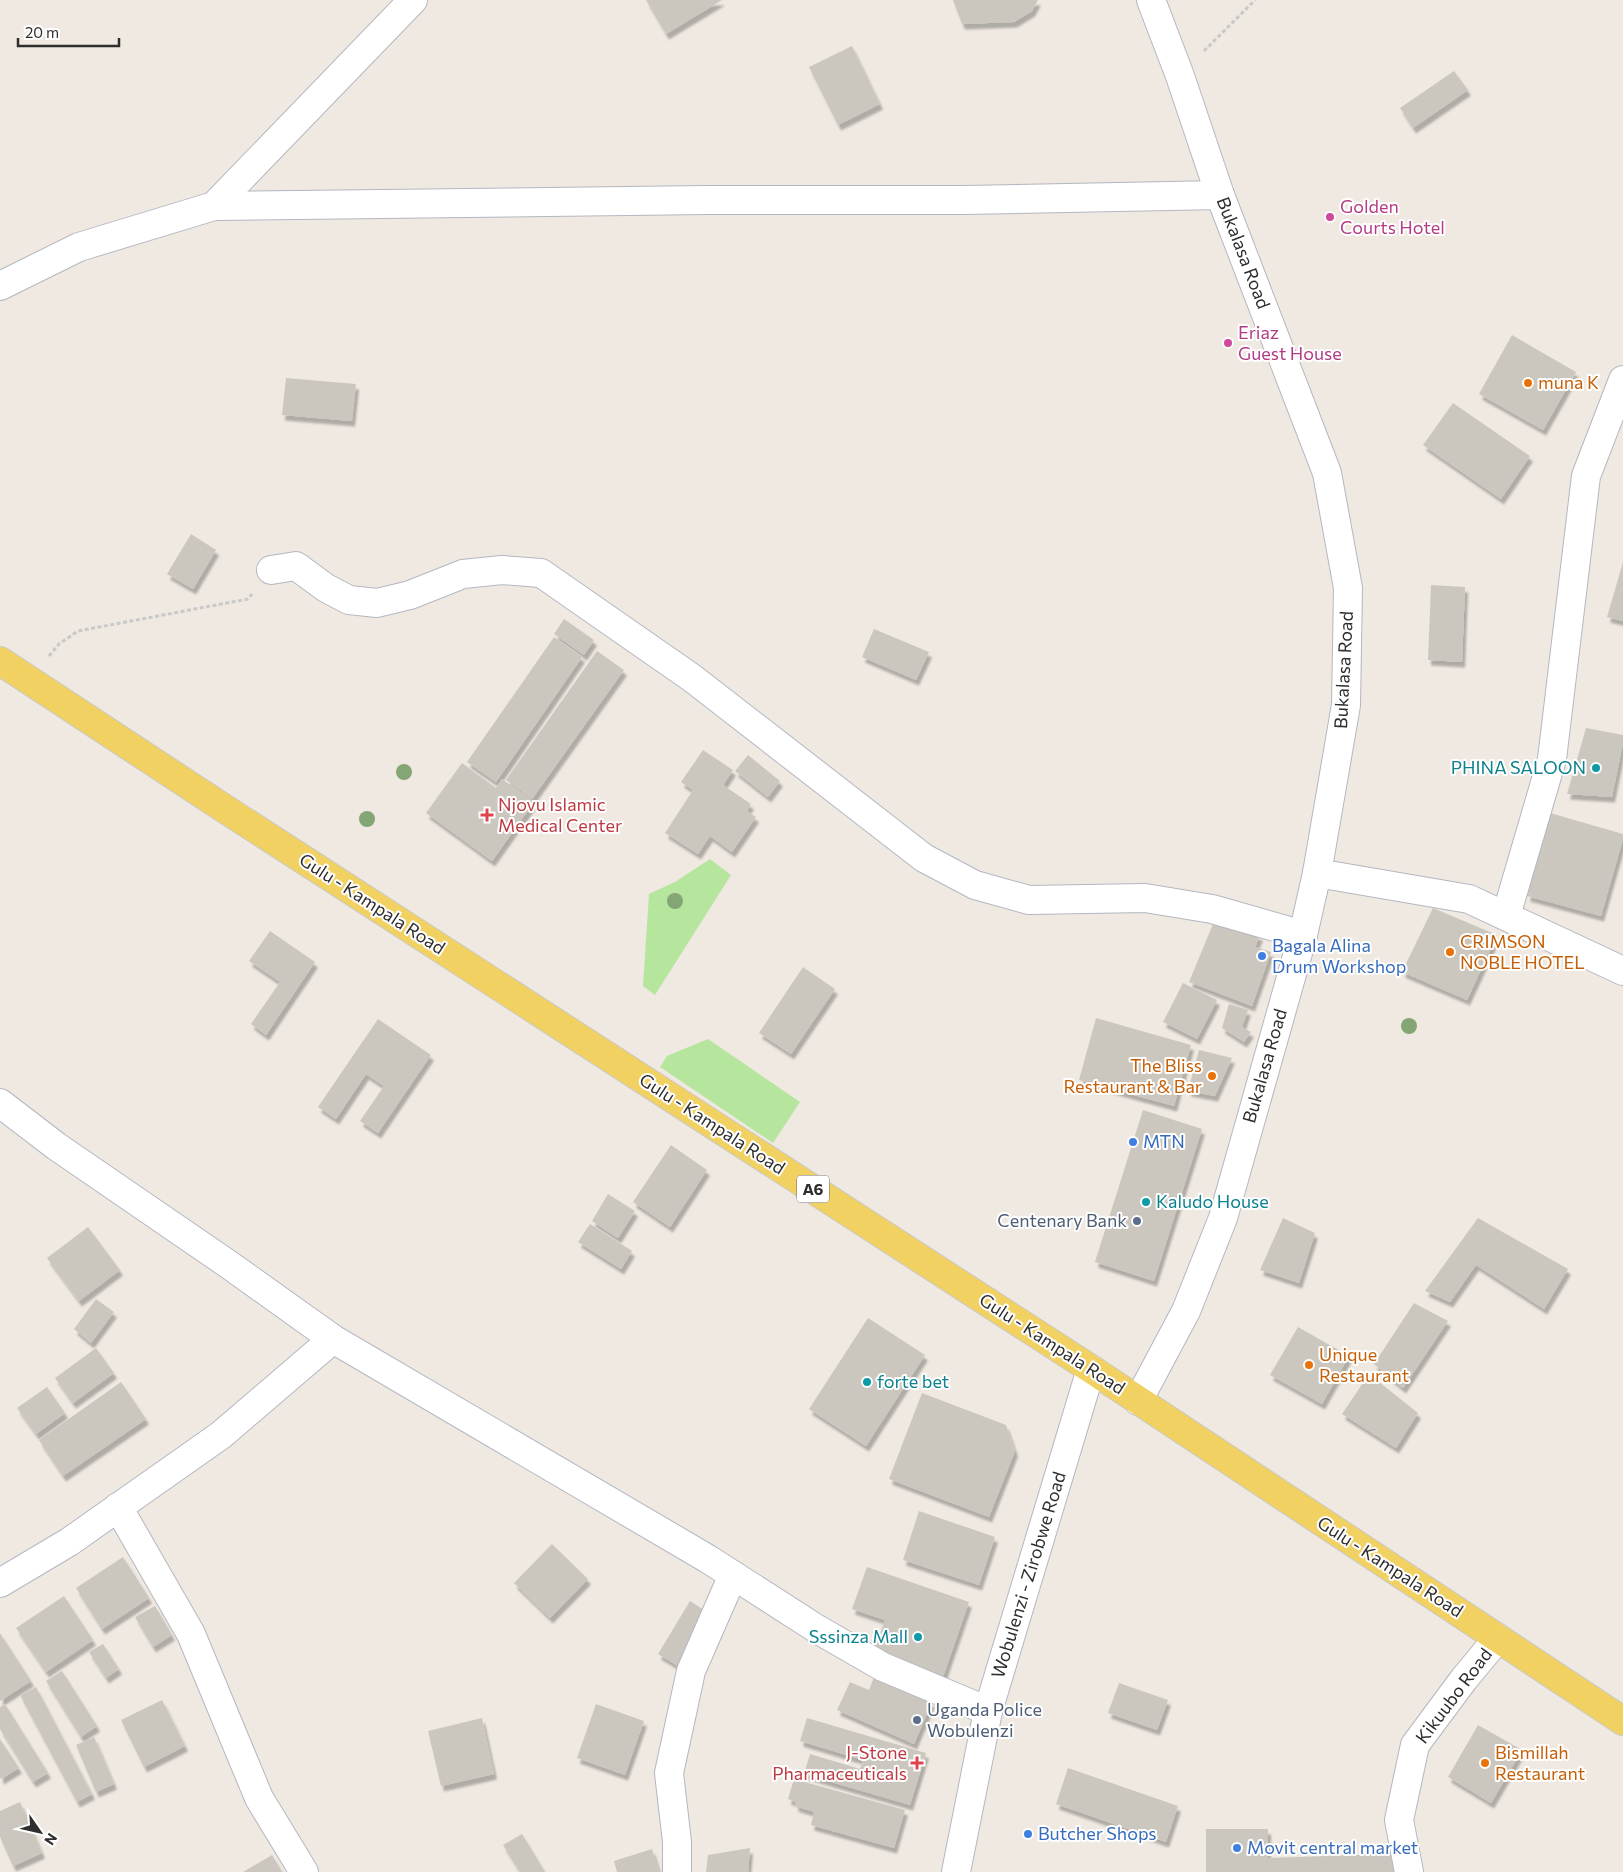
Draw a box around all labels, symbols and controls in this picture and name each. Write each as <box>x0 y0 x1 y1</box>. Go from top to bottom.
scale bar <box>18 15 119 47</box>
text: 20 m <box>25 23 59 41</box>
street label: Bukalasa Road <box>1213 194 1275 312</box>
place label: Golden Courts Hotel <box>1340 195 1445 238</box>
marker: Golden Courts Hotel <box>1324 211 1336 223</box>
place label: Eriaz Guest House <box>1238 321 1342 364</box>
marker: Eriaz Guest House <box>1222 337 1234 349</box>
place label: muna K <box>1538 371 1599 393</box>
marker: muna K <box>1522 377 1534 389</box>
street label: Bukalasa Road <box>1329 610 1357 729</box>
place label: PHINA SALOON <box>1451 756 1586 778</box>
marker: PHINA SALOON <box>1590 762 1602 774</box>
place label: Njovu Islamic Medical Center <box>498 793 622 836</box>
marker: Njovu Islamic Medical Center <box>480 808 494 822</box>
street label: Gulu - Kampala Road <box>296 848 449 958</box>
place label: CRIMSON NOBLE HOTEL <box>1460 930 1584 973</box>
place label: Bagala Alina Drum Workshop <box>1272 934 1406 977</box>
marker: CRIMSON NOBLE HOTEL <box>1444 946 1456 958</box>
marker: Bagala Alina Drum Workshop <box>1256 950 1268 962</box>
street label: Bukalasa Road <box>1237 1006 1291 1125</box>
place label: The Bliss Restaurant & Bar <box>1064 1054 1202 1097</box>
street label: Gulu - Kampala Road <box>636 1068 789 1178</box>
marker: The Bliss Restaurant & Bar <box>1206 1070 1218 1082</box>
place label: MTN <box>1143 1130 1185 1152</box>
marker: MTN <box>1127 1136 1139 1148</box>
road number: A6 <box>797 1176 829 1202</box>
place label: Kaludo House <box>1156 1190 1269 1212</box>
marker: Kaludo House <box>1140 1196 1152 1208</box>
place label: Centenary Bank <box>997 1209 1127 1231</box>
marker: Centenary Bank <box>1131 1215 1143 1227</box>
street label: Gulu - Kampala Road <box>976 1288 1129 1398</box>
place label: Unique Restaurant <box>1319 1343 1409 1386</box>
marker: Unique Restaurant <box>1303 1359 1315 1371</box>
place label: forte bet <box>877 1370 949 1392</box>
marker: forte bet <box>861 1376 873 1388</box>
street label: Wobulenzi - Zirobwe Road <box>986 1469 1070 1681</box>
street label: Gulu - Kampala Road <box>1314 1511 1467 1621</box>
place label: Sssinza Mall <box>809 1625 908 1647</box>
marker: Sssinza Mall <box>912 1631 924 1643</box>
street label: Kikuubo Road <box>1410 1643 1496 1747</box>
place label: Uganda Police Wobulenzi <box>927 1698 1042 1741</box>
marker: Uganda Police Wobulenzi <box>911 1714 923 1726</box>
place label: J-Stone Pharmaceuticals <box>772 1741 907 1784</box>
place label: Bismillah Restaurant <box>1495 1741 1585 1784</box>
marker: J-Stone Pharmaceuticals <box>911 1757 923 1769</box>
marker: Bismillah Restaurant <box>1479 1757 1491 1769</box>
north arrow <box>15 1807 65 1857</box>
place label: Butcher Shops <box>1038 1822 1157 1844</box>
marker: Butcher Shops <box>1022 1828 1034 1840</box>
text: N <box>41 1830 61 1849</box>
place label: Movit central market <box>1247 1836 1418 1858</box>
marker: Movit central market <box>1231 1842 1243 1854</box>

